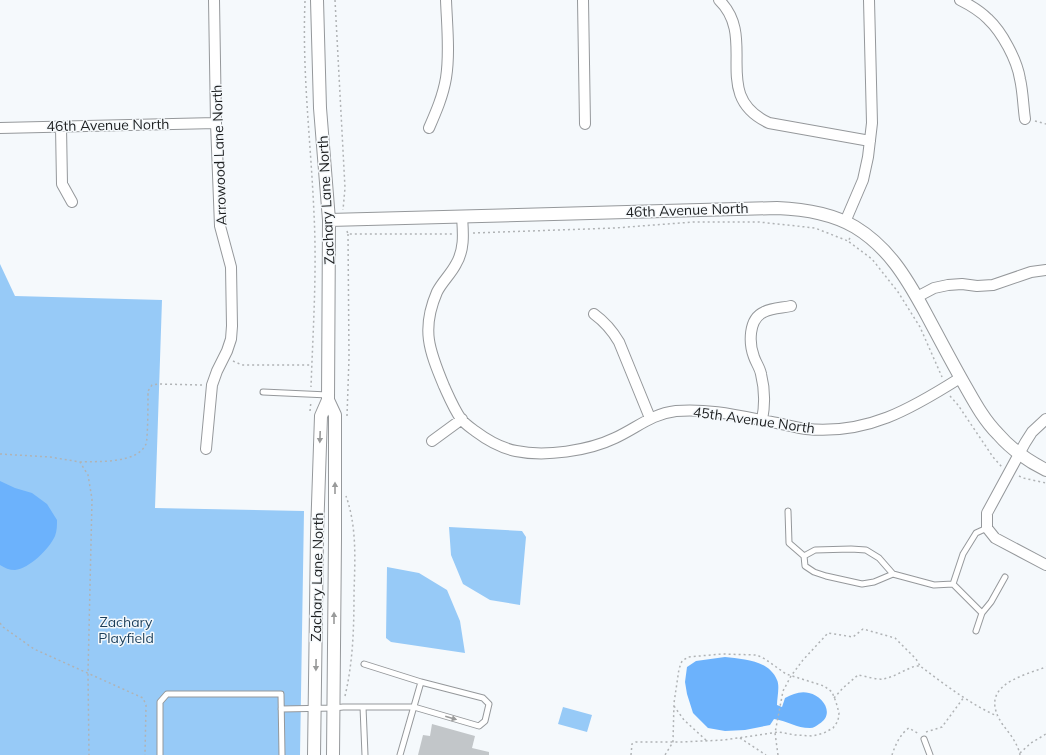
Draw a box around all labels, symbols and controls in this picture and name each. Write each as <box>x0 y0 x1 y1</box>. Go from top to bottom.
street label: Arrowood Lane North <box>208 84 230 226</box>
street label: 46th Avenue North <box>46 115 170 135</box>
street label: Zachary Lane North <box>314 135 338 265</box>
street label: 46th Avenue North <box>625 199 749 221</box>
street label: 45th Avenue North <box>692 403 816 437</box>
one-way arrow <box>317 431 324 443</box>
one-way arrow <box>332 481 338 494</box>
street label: Zachary Lane North <box>307 512 327 642</box>
one-way arrow <box>331 611 337 624</box>
park label: Zachary Playfield <box>98 613 154 647</box>
one-way arrow <box>313 659 319 672</box>
one-way arrow <box>446 715 458 721</box>

